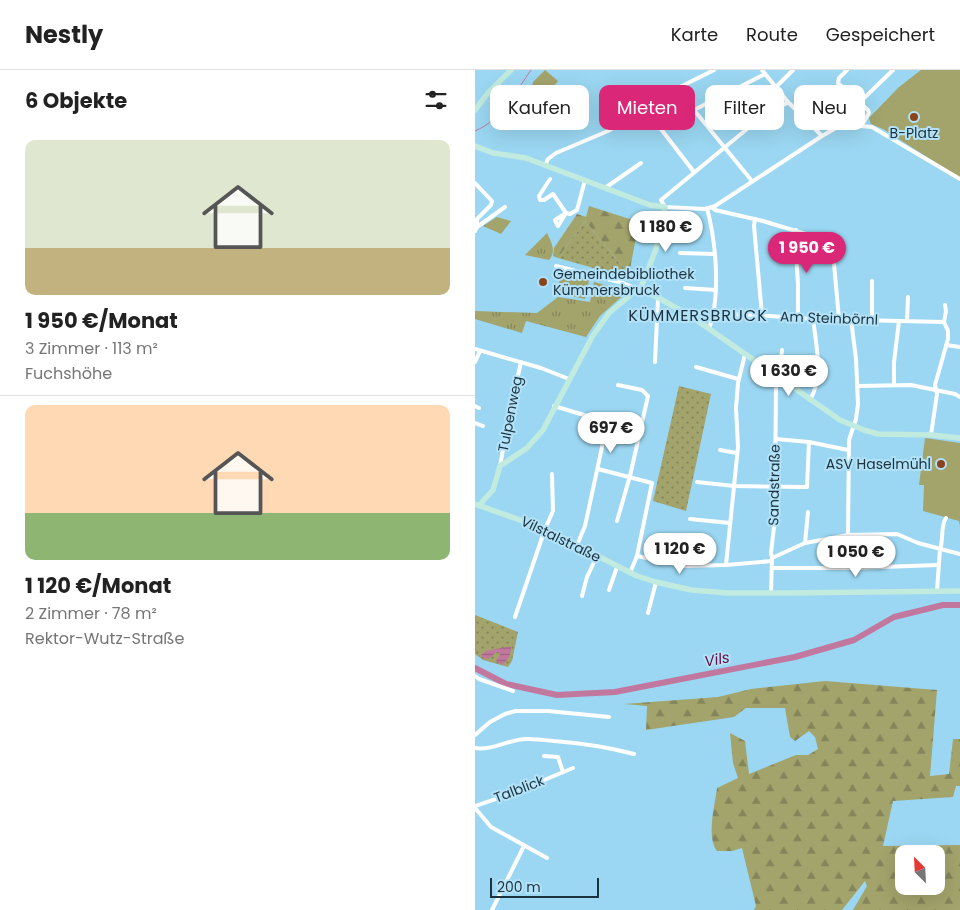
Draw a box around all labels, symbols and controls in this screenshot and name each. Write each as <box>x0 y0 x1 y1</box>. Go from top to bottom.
text: Nestly <box>25 18 103 51</box>
text: Karte <box>671 22 718 47</box>
text: Route <box>746 22 798 47</box>
text: Gespeichert <box>826 22 935 47</box>
chip: Kaufen <box>490 85 589 130</box>
chip: Mieten <box>599 85 695 130</box>
chip: Filter <box>705 85 784 130</box>
chip: Neu <box>794 85 865 130</box>
text: 6 Objekte <box>25 86 127 115</box>
icon: filters <box>422 86 450 114</box>
marker: B-Platz <box>908 111 920 123</box>
place label: B-Platz <box>890 123 938 143</box>
icon: home <box>193 172 283 262</box>
pin: 1 180 € <box>620 210 712 253</box>
text: 1 180 € <box>640 215 692 238</box>
pin: 1 950 € <box>761 232 853 274</box>
text: 1 950 € <box>779 236 835 259</box>
place label: Gemeindebibliothek Kümmersbruck <box>553 264 695 300</box>
marker: Gemeindebibliothek Kümmersbruck <box>537 276 549 288</box>
district label: KÜMMERSBRUCK <box>628 304 768 327</box>
text: 1 950 €/Monat <box>25 306 178 335</box>
street label: Am Steinbörnl <box>780 306 878 330</box>
text: 3 Zimmer · 113 m² <box>25 337 158 360</box>
pin: 1 630 € <box>743 354 835 397</box>
text: 1 630 € <box>761 359 817 382</box>
text: Fuchshöhe <box>25 362 112 385</box>
street label: Tulpenweg <box>493 374 527 454</box>
pin: 697 € <box>576 412 646 454</box>
text: 697 € <box>589 416 633 439</box>
icon: home <box>193 438 283 528</box>
street label: Sandstraße <box>763 444 785 526</box>
place label: ASV Haselmühl <box>826 454 931 474</box>
marker: ASV Haselmühl <box>935 458 947 470</box>
street label: Vilstalstraße <box>518 511 605 567</box>
pin: 1 120 € <box>634 532 726 575</box>
pin: 1 050 € <box>810 536 902 578</box>
text: 1 120 € <box>654 537 706 560</box>
text: 1 050 € <box>828 540 884 563</box>
text: 1 120 €/Monat <box>25 571 171 600</box>
text: 2 Zimmer · 78 m² <box>25 602 157 625</box>
text: Rektor-Wutz-Straße <box>25 627 184 650</box>
water label: Vils <box>703 646 732 672</box>
street label: Talblick <box>491 770 548 808</box>
north arrow <box>895 845 945 895</box>
map controls <box>895 845 945 895</box>
scale bar <box>490 875 599 898</box>
text: 200 m <box>497 877 541 897</box>

